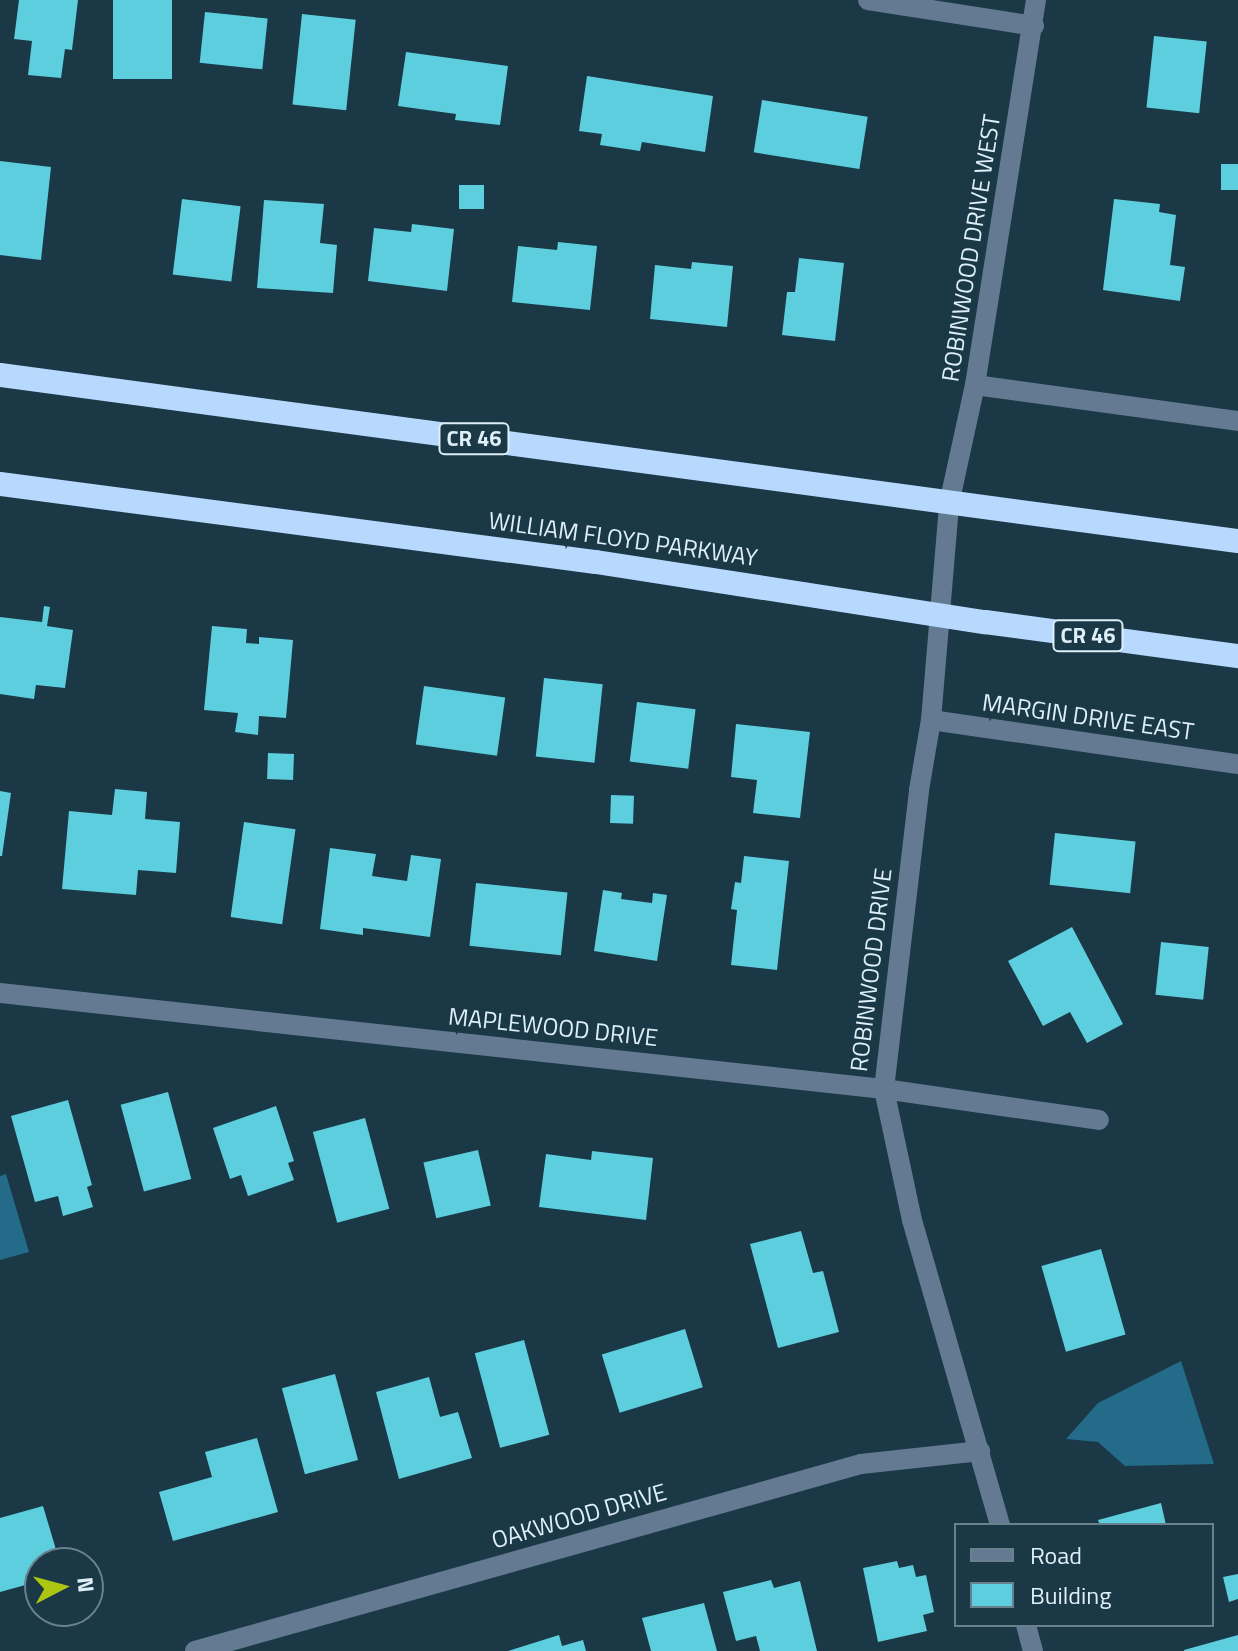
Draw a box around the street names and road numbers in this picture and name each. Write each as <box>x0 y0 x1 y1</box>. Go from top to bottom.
street label: ROBINWOOD DRIVE WEST <box>936 112 1006 384</box>
road number: CR 46 <box>438 421 510 457</box>
street label: WILLIAM FLOYD PARKWAY <box>487 506 759 572</box>
road number: CR 46 <box>1052 618 1124 654</box>
street label: MARGIN DRIVE EAST <box>980 688 1196 746</box>
street label: ROBINWOOD DRIVE <box>844 867 898 1073</box>
street label: MAPLEWOOD DRIVE <box>447 1002 659 1052</box>
street label: OAKWOOD DRIVE <box>488 1477 670 1555</box>

